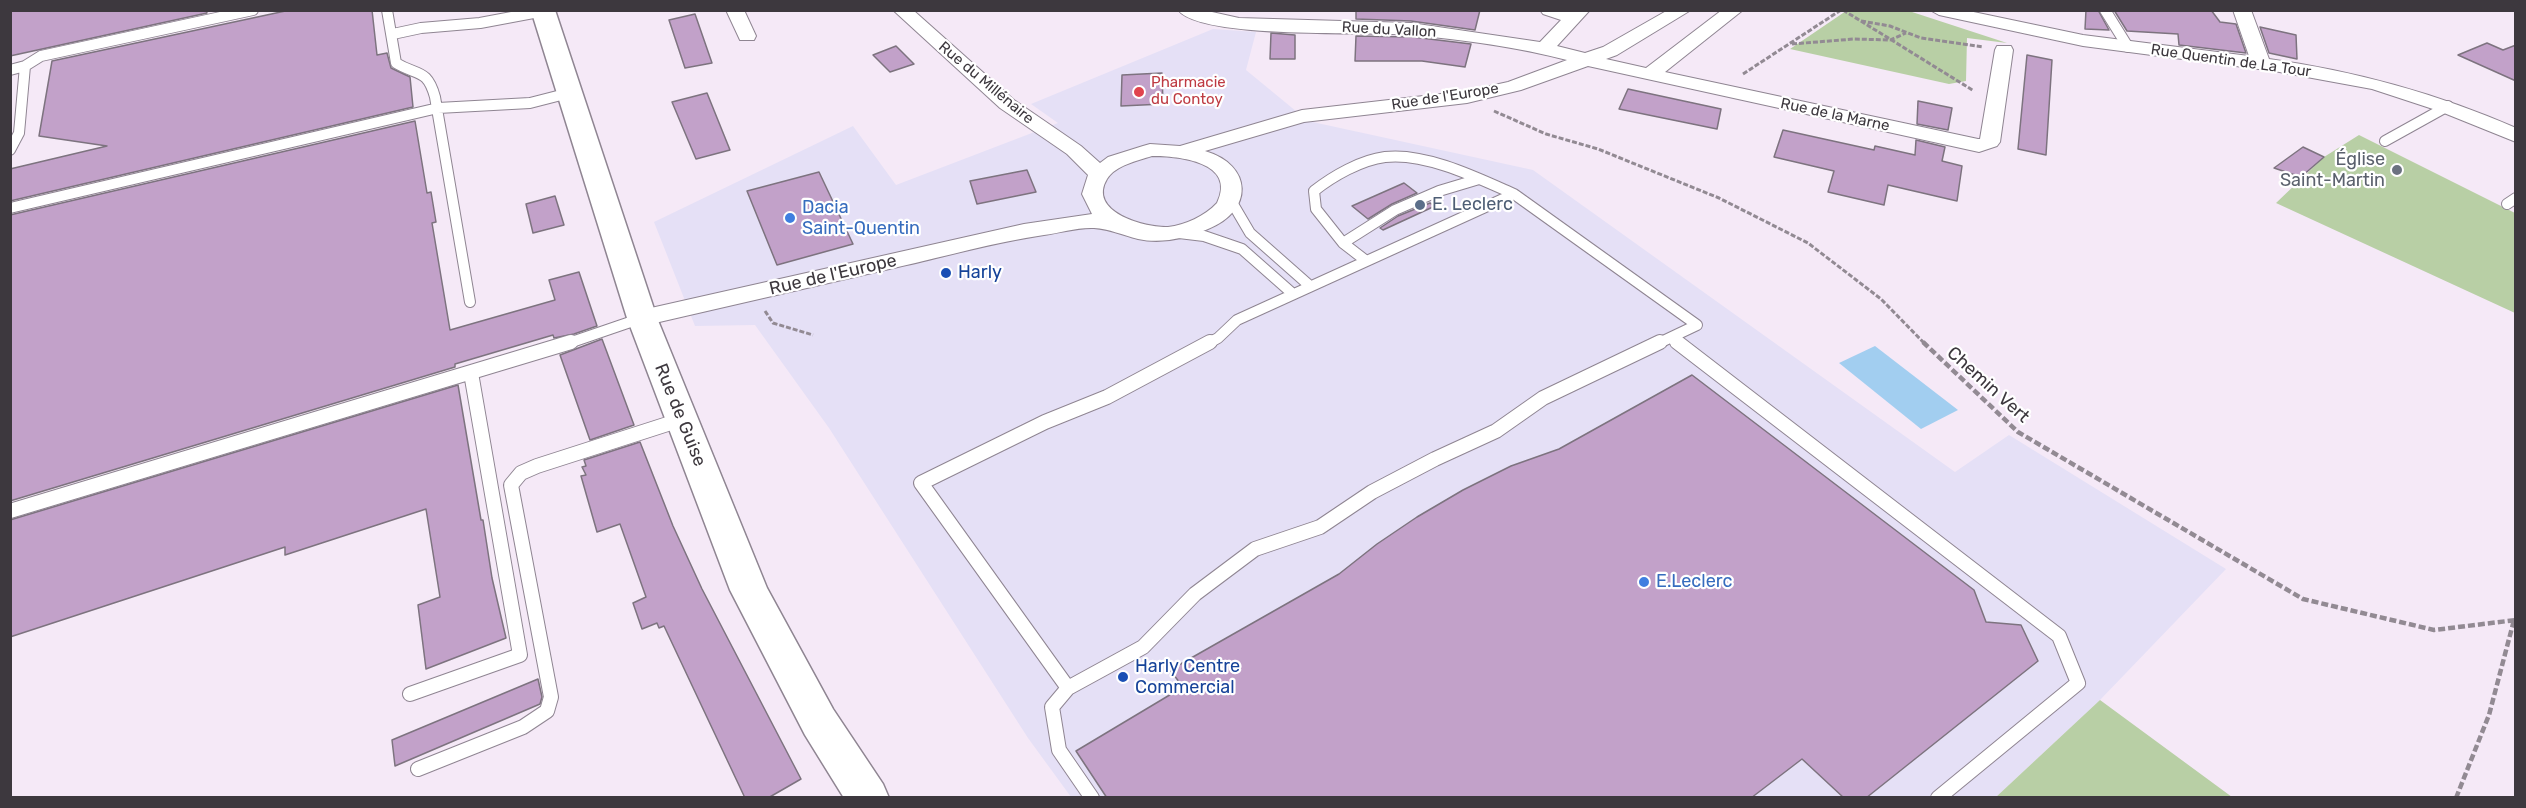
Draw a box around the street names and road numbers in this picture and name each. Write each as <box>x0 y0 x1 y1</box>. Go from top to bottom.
street label: Rue du Vallon <box>1341 19 1437 41</box>
street label: Rue du Millénaire <box>935 38 1037 128</box>
street label: Rue Quentin de La Tour <box>2150 41 2312 81</box>
street label: Rue de l'Europe <box>1390 80 1500 114</box>
street label: Rue de la Marne <box>1779 95 1891 135</box>
street label: Rue de l'Europe <box>767 250 899 300</box>
street label: Chemin Vert <box>1942 342 2034 428</box>
street label: Rue de Guise <box>650 360 710 470</box>

